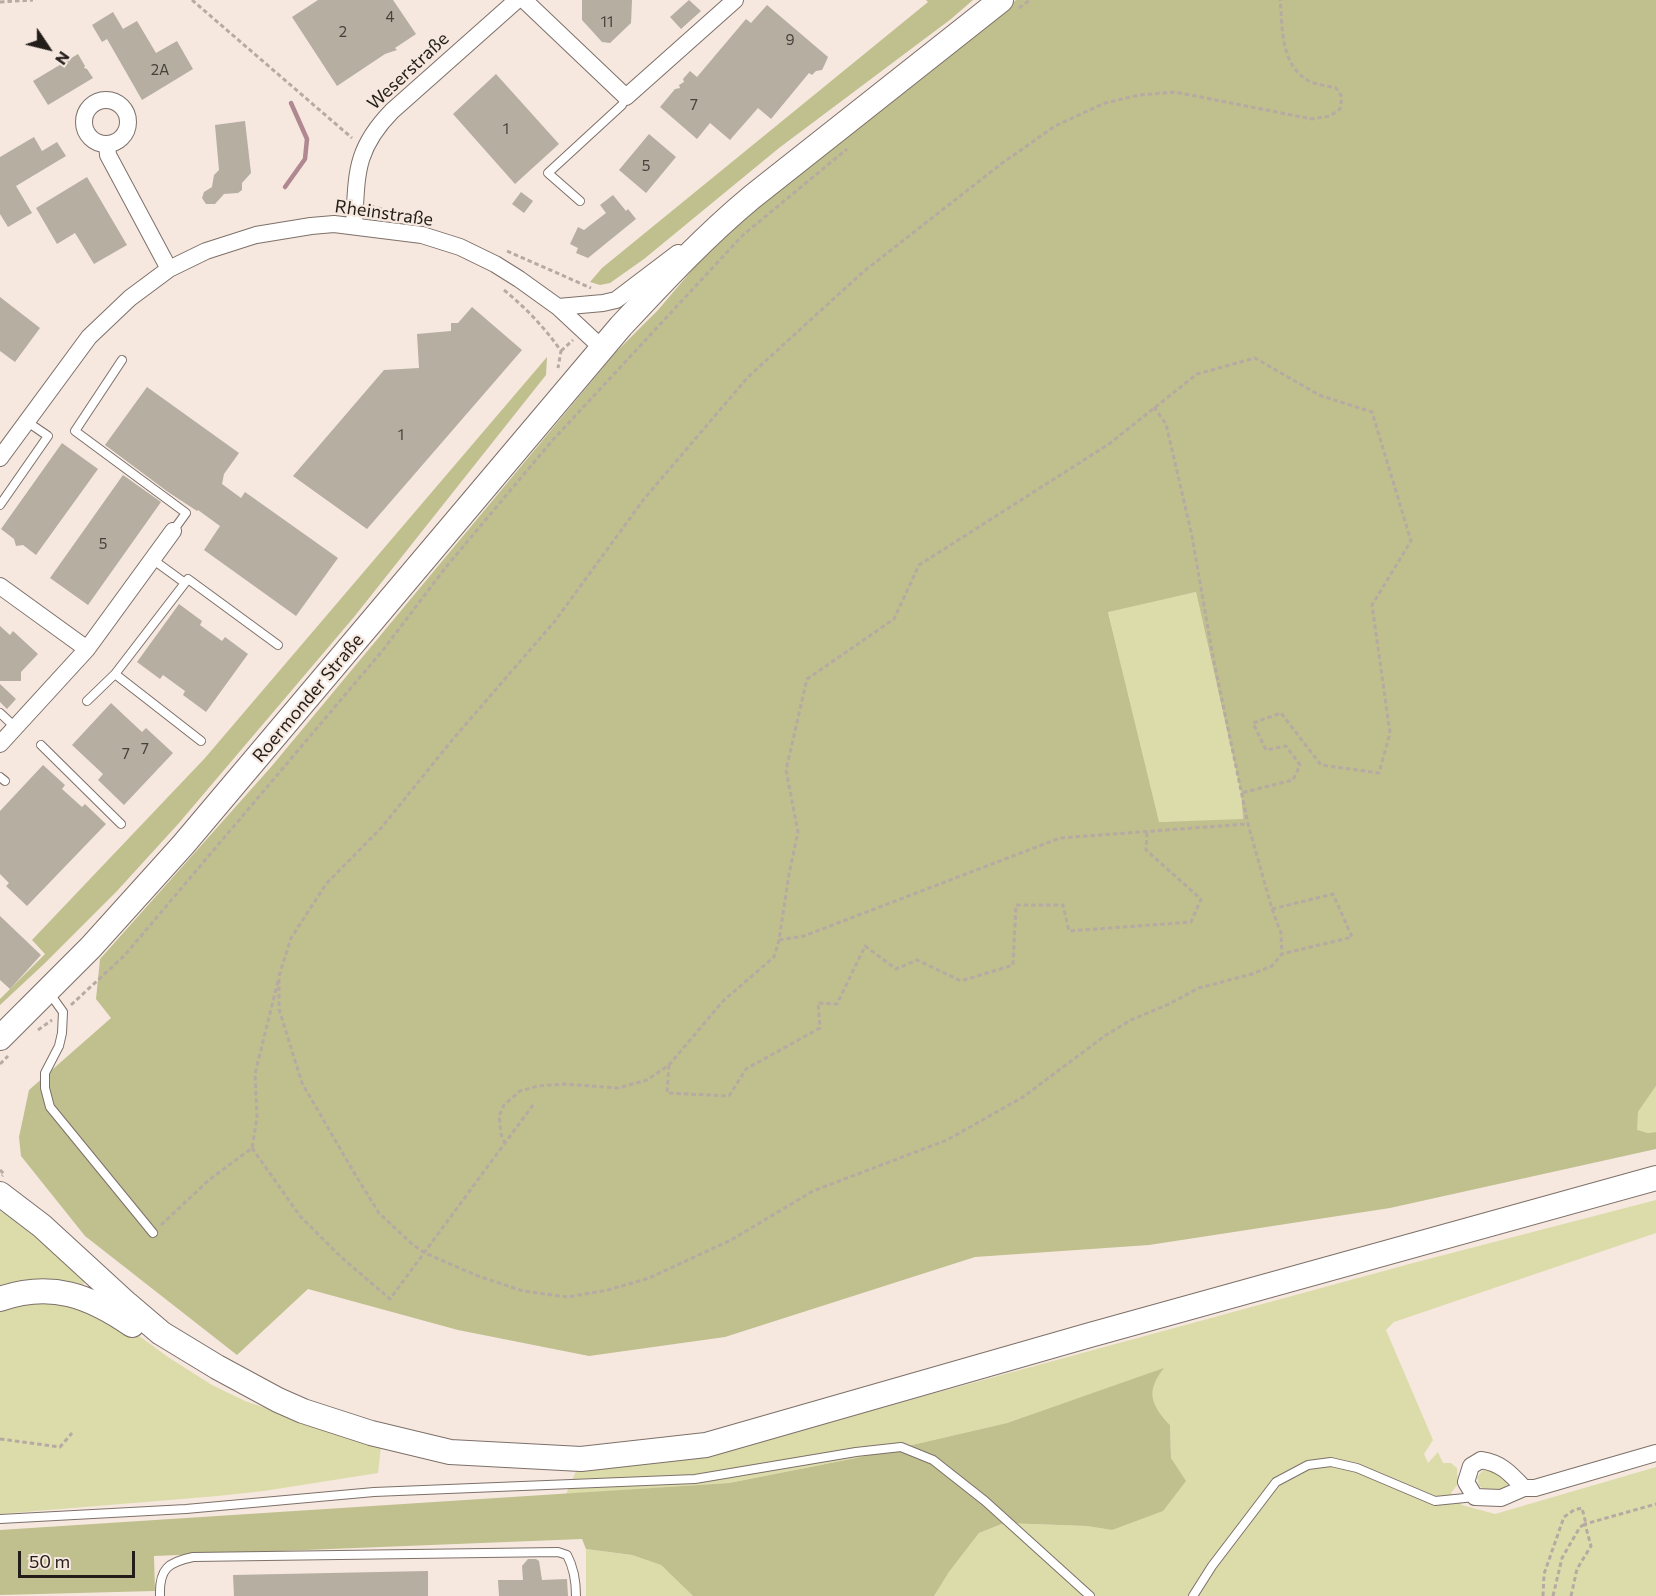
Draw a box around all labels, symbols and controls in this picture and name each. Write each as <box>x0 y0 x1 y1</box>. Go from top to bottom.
house number: 4 <box>386 8 394 26</box>
house number: 11 <box>601 13 613 31</box>
north arrow <box>18 18 78 78</box>
house number: 2 <box>339 23 347 41</box>
street label: Weserstraße <box>363 28 453 114</box>
house number: 9 <box>785 31 795 49</box>
text: N <box>52 48 74 69</box>
house number: 2A <box>151 61 169 79</box>
house number: 7 <box>690 96 698 114</box>
house number: 1 <box>503 120 509 138</box>
house number: 5 <box>642 157 650 175</box>
street label: Rheinstraße <box>333 195 435 231</box>
house number: 1 <box>398 426 404 444</box>
house number: 5 <box>99 535 107 553</box>
street label: Roermonder Straße <box>248 629 368 767</box>
house number: 7 <box>141 740 149 758</box>
house number: 7 <box>122 745 130 763</box>
scale bar <box>21 1539 138 1577</box>
text: 50 m <box>29 1550 70 1572</box>

